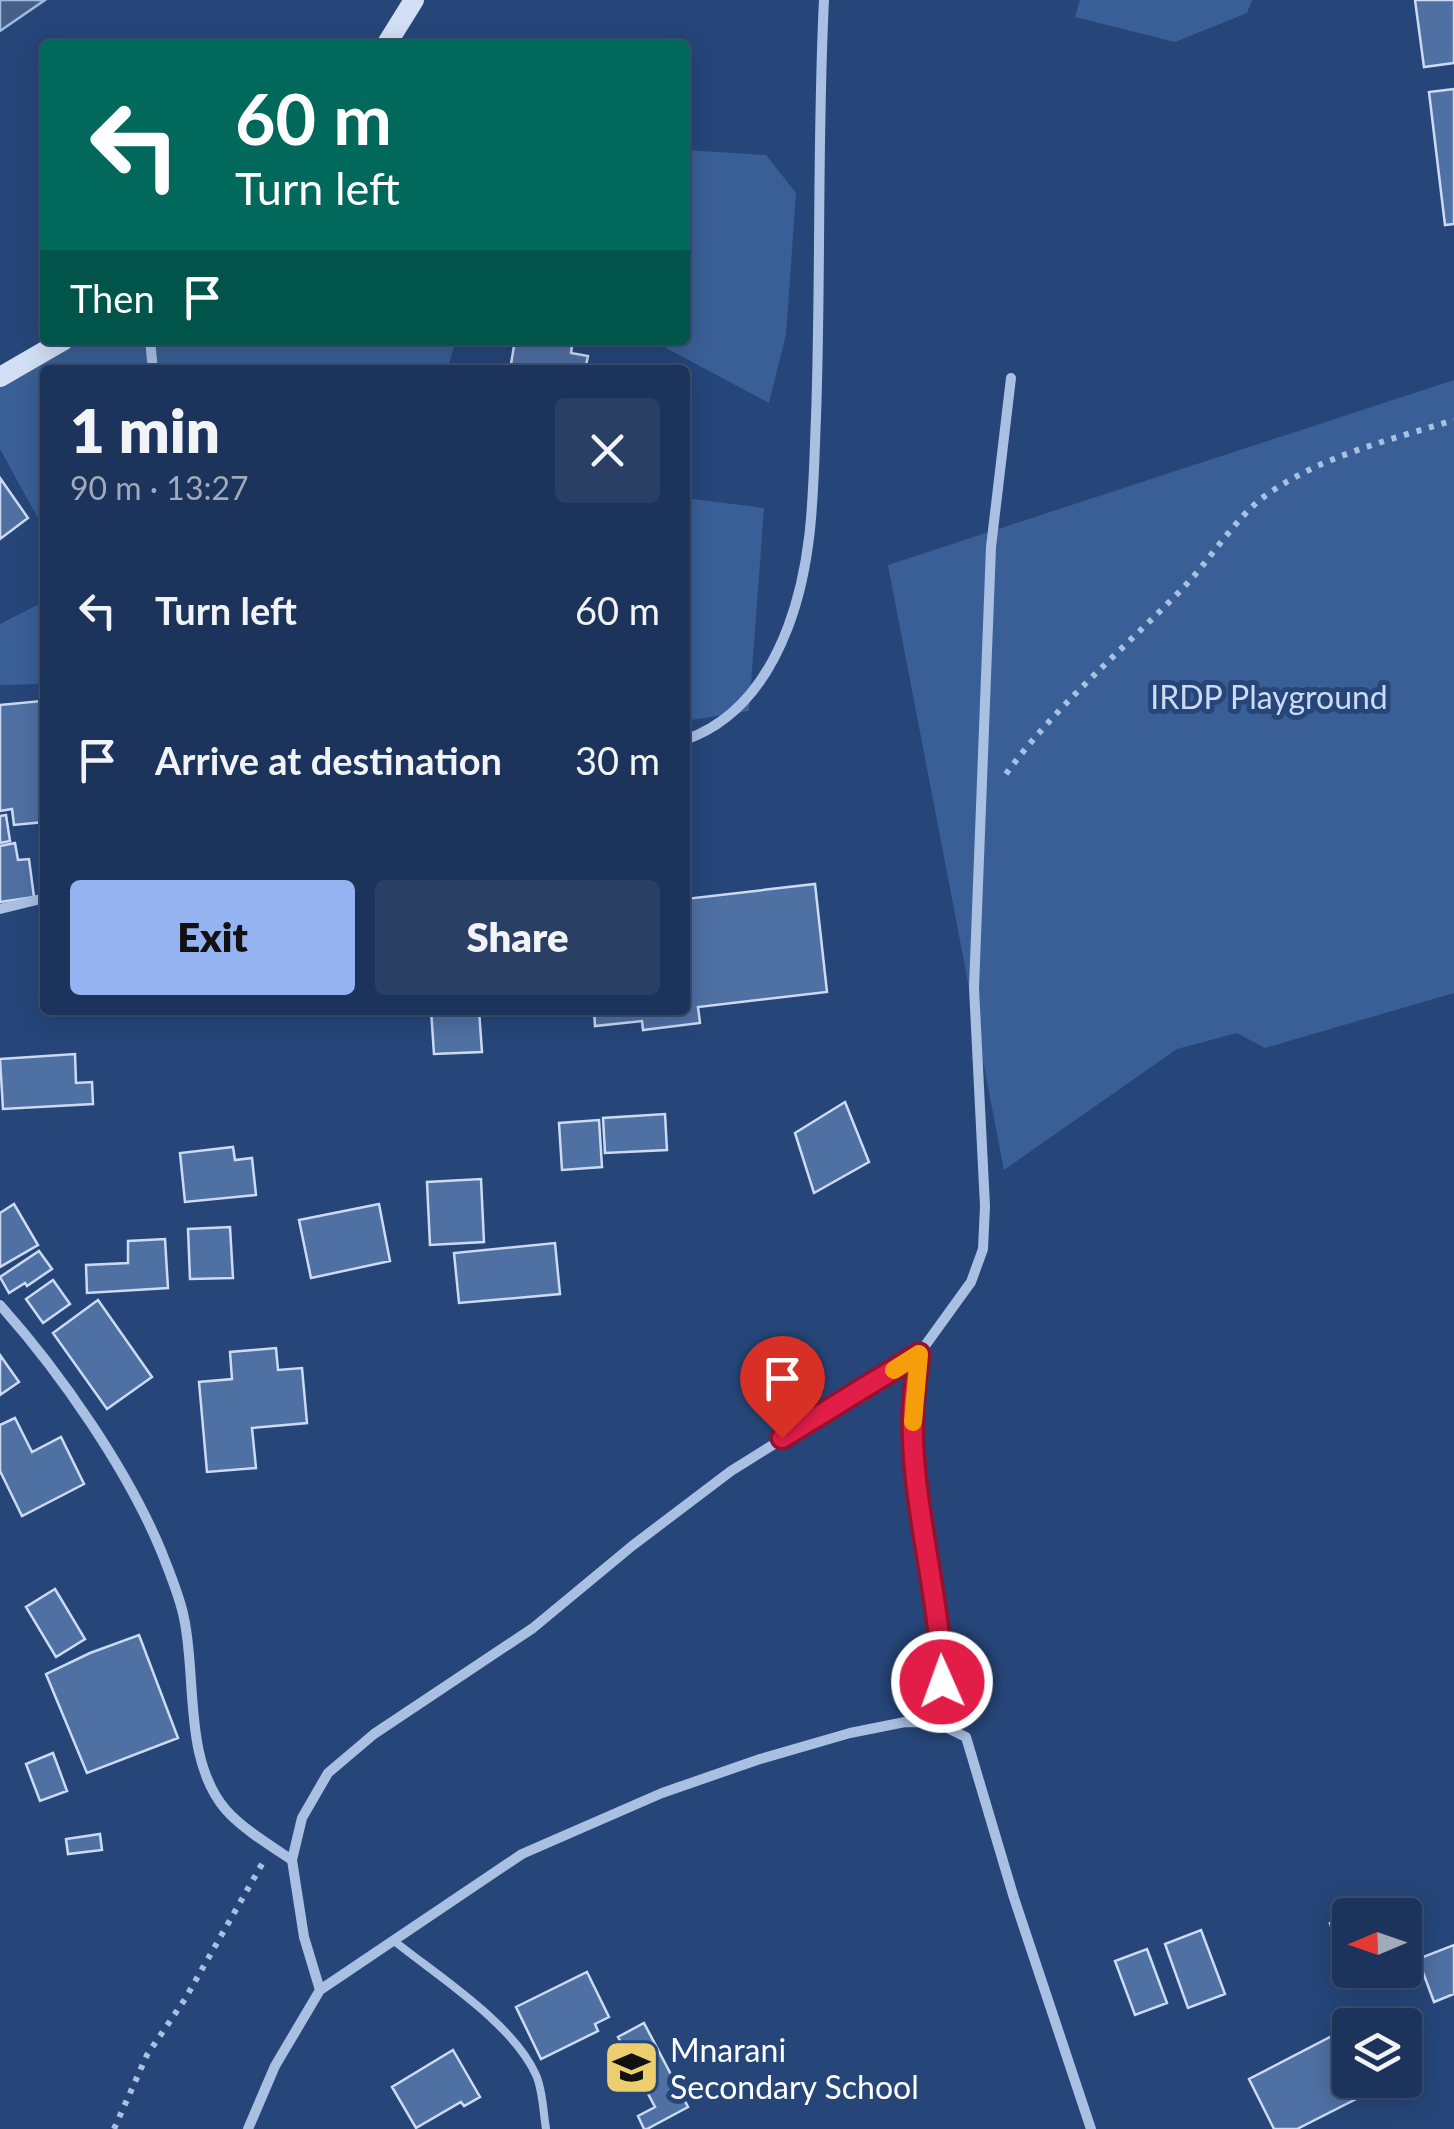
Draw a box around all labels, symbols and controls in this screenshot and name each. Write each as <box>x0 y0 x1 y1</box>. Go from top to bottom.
text: 60 m <box>235 76 392 160</box>
icon: left <box>70 80 200 210</box>
text: Turn left <box>235 161 400 215</box>
icon: arrive <box>175 270 230 325</box>
text: Then <box>70 275 155 321</box>
text: 1 min <box>70 394 220 466</box>
button: close <box>555 398 660 503</box>
text: 90 m · 13:27 <box>70 468 249 507</box>
icon: left <box>70 583 125 638</box>
text: Turn left <box>155 587 297 633</box>
text: 60 m <box>575 587 660 633</box>
park label: IRDP Playground <box>1150 677 1388 716</box>
icon: arrive <box>70 733 125 788</box>
text: Arrive at destination <box>155 737 502 783</box>
text: 30 m <box>575 737 660 783</box>
button: Exit <box>70 880 355 995</box>
button: Share <box>375 880 660 995</box>
pin <box>740 1336 825 1439</box>
icon: arrive <box>755 1351 810 1406</box>
position arrow <box>890 1630 994 1734</box>
north arrow <box>1332 1898 1422 1988</box>
map controls <box>1332 1898 1422 2098</box>
button: layers <box>1332 2008 1422 2098</box>
place label: Mnarani Secondary School <box>670 2030 919 2106</box>
school or university icon: Mnarani Secondary School <box>601 2037 661 2097</box>

